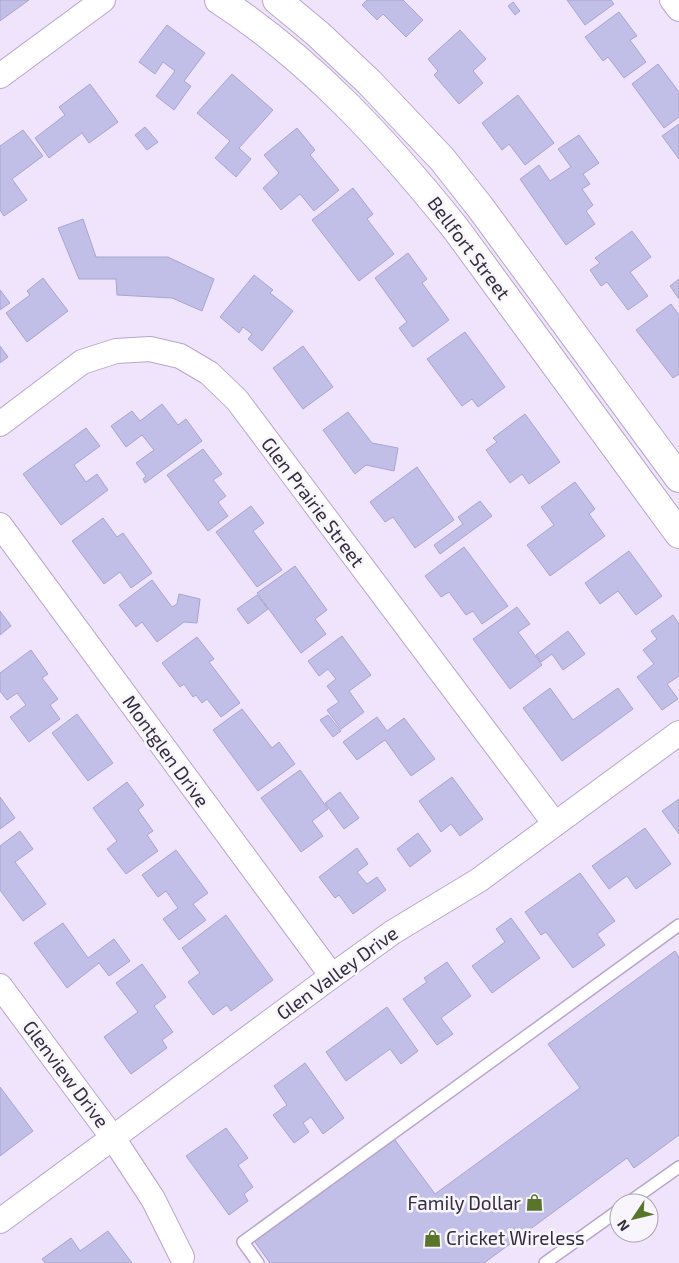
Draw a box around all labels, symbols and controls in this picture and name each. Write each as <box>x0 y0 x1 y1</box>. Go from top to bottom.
street label: Bellfort Street <box>423 192 516 304</box>
street label: Glen Prairie Street <box>257 432 370 571</box>
street label: Montglen Drive <box>118 690 215 811</box>
street label: Glen Valley Drive <box>272 921 402 1024</box>
street label: Glenview Drive <box>19 1015 114 1132</box>
place label: Family Dollar <box>408 1191 521 1214</box>
shop icon: Family Dollar <box>525 1193 545 1213</box>
north arrow <box>609 1193 659 1243</box>
text: N <box>613 1217 633 1235</box>
place label: Cricket Wireless <box>446 1226 585 1249</box>
shop icon: Cricket Wireless <box>422 1228 442 1248</box>

